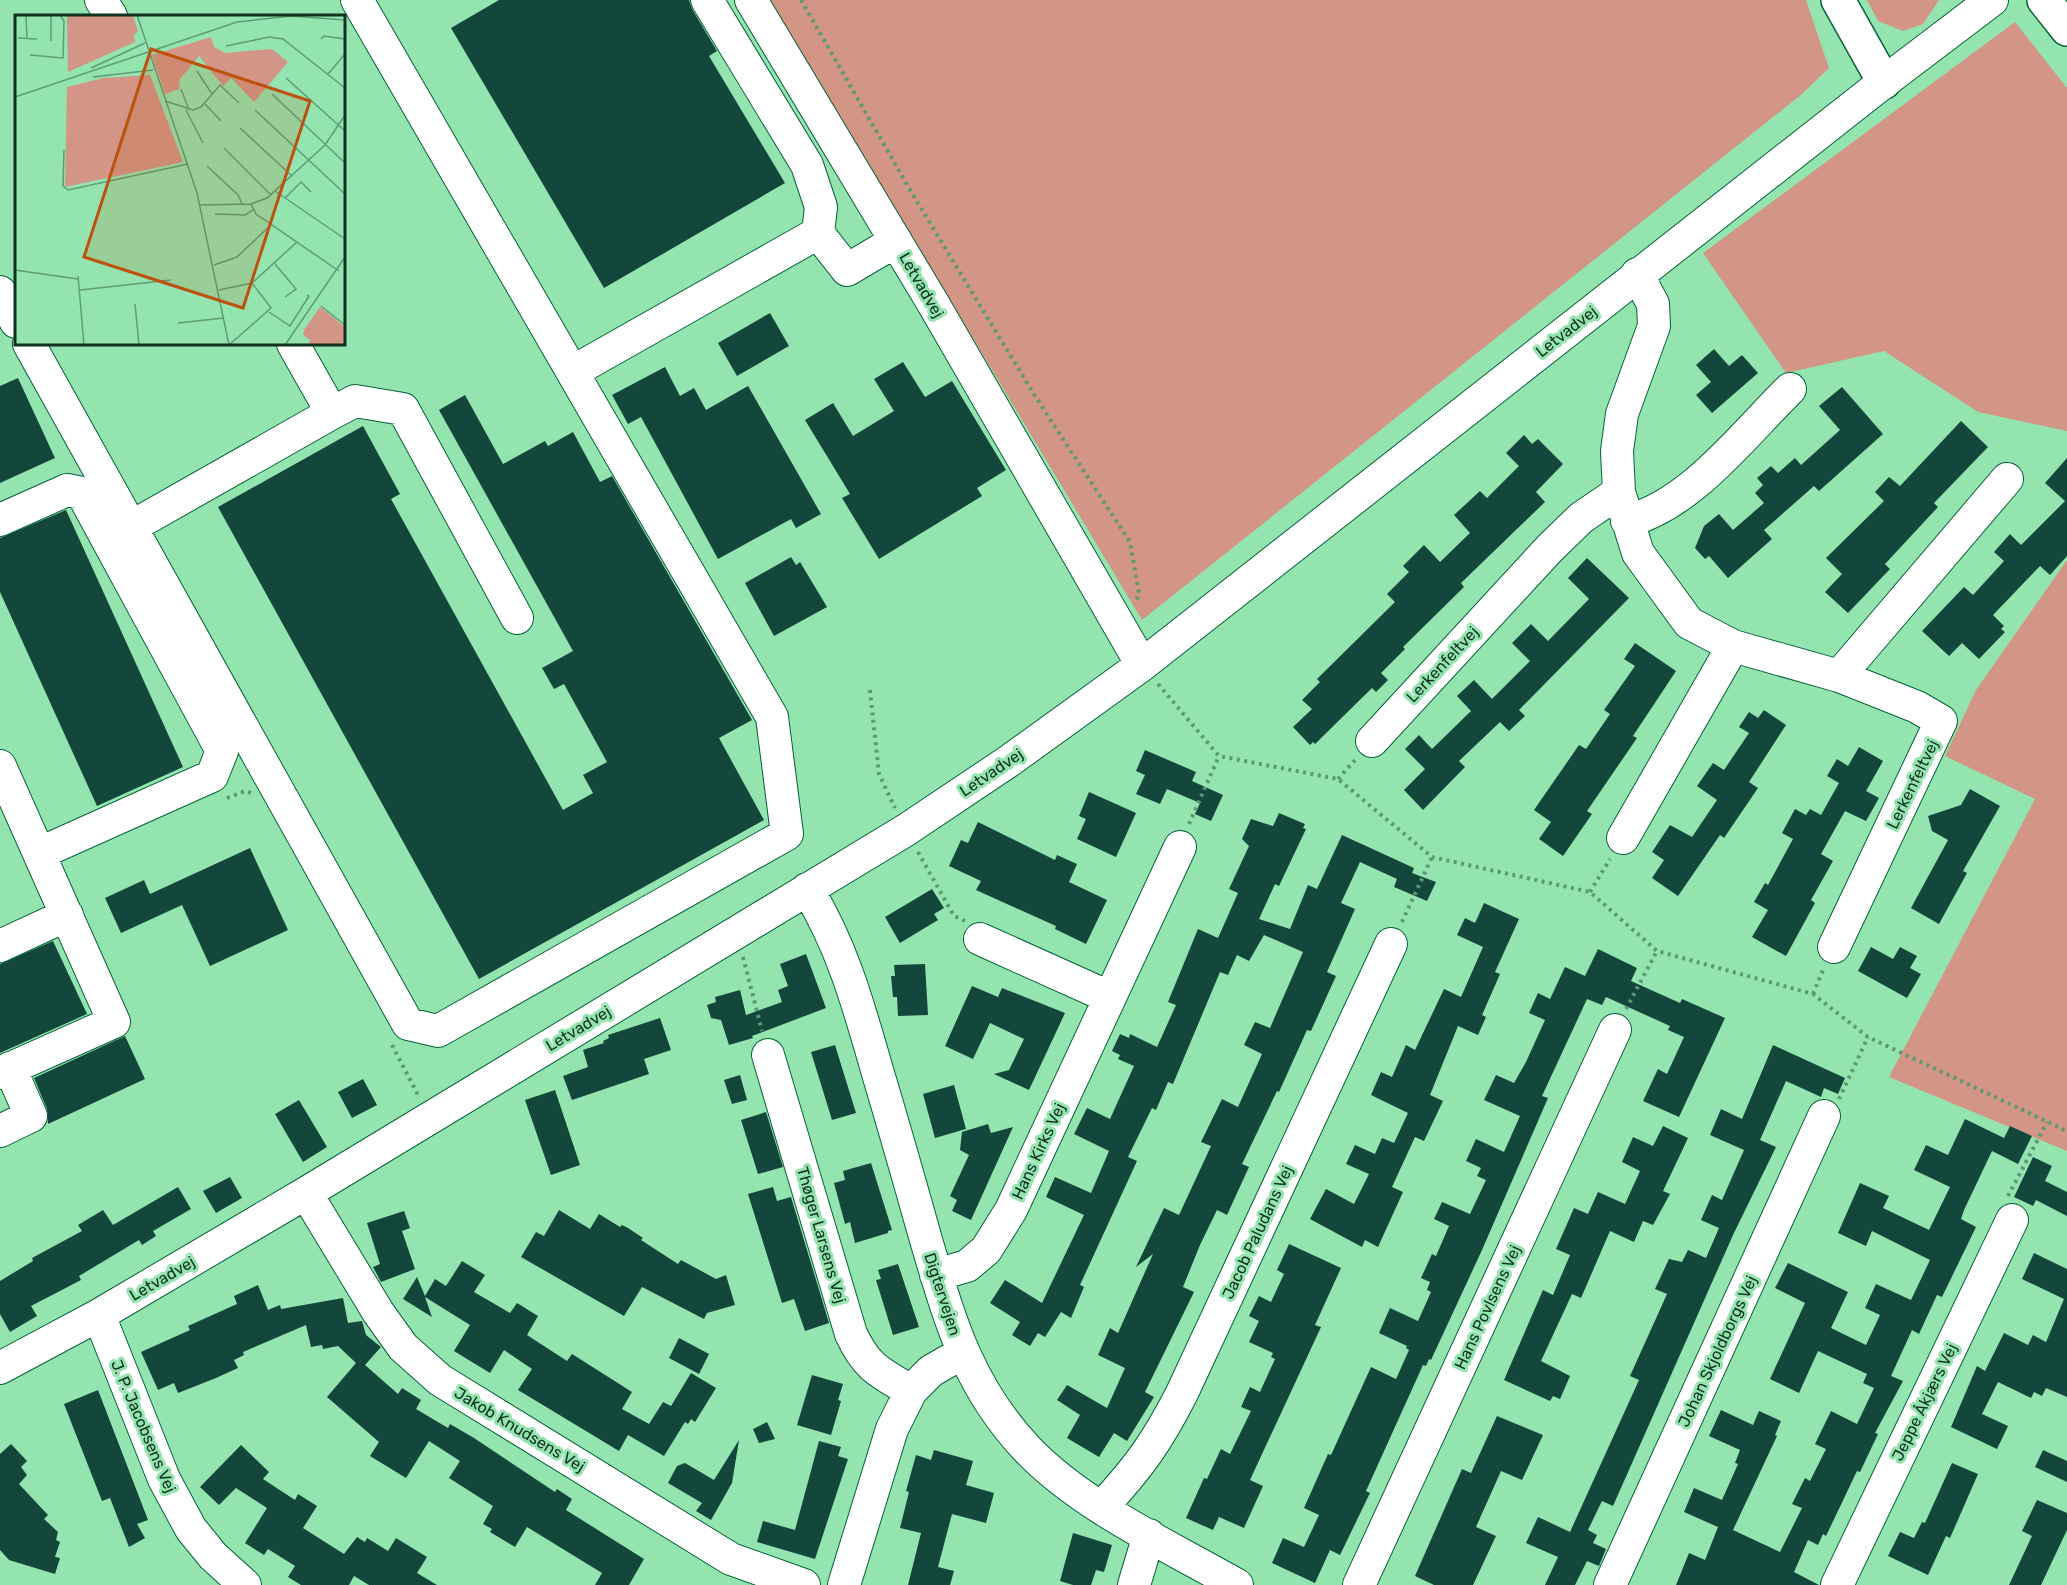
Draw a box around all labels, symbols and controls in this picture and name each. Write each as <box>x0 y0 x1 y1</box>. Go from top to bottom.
inset map <box>15 15 345 345</box>
street label: Letvadvej <box>895 249 948 321</box>
street label: Letvadvej <box>1532 302 1601 361</box>
street label: Lerkenfeltvej <box>1402 622 1482 706</box>
street label: Lerkenfeltvej <box>1883 736 1942 832</box>
street label: Letvadvej <box>956 744 1027 801</box>
street label: Letvadvej <box>542 1002 614 1055</box>
street label: Hans Kirks Vej <box>1008 1100 1069 1202</box>
street label: Jacob Paludans Vej <box>1218 1162 1297 1302</box>
street label: Thøger Larsens Vej <box>793 1165 850 1306</box>
street label: Hans Povlsens Vej <box>1450 1242 1525 1372</box>
street label: Digtervejen <box>920 1250 965 1338</box>
street label: Letvadvej <box>126 1252 198 1305</box>
street label: Johan Skjoldborgs Vej <box>1674 1272 1761 1430</box>
street label: Jeppe Åkjærs Vej <box>1888 1340 1961 1464</box>
street label: J. P. Jacobsens Vej <box>107 1357 180 1495</box>
street label: Jakob Knudsens Vej <box>451 1383 588 1476</box>

